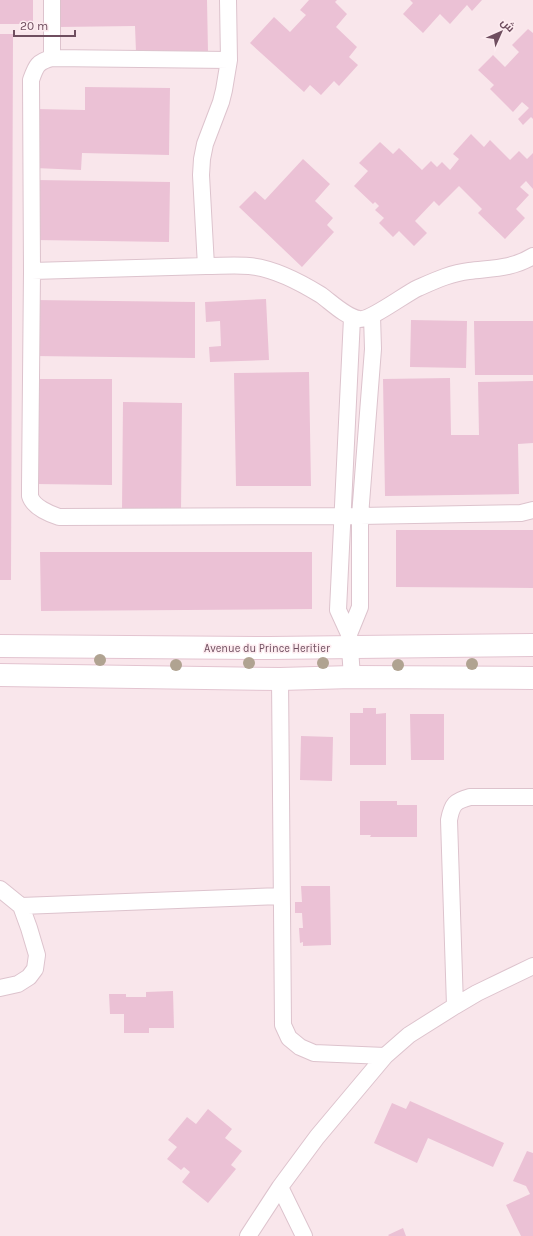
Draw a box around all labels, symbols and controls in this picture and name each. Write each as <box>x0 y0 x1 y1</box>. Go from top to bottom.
scale bar <box>14 12 75 38</box>
north arrow <box>481 12 521 52</box>
text: ش <box>498 16 517 35</box>
text: 20 m <box>20 19 48 33</box>
street label: Avenue du Prince Heritier <box>204 642 330 655</box>

